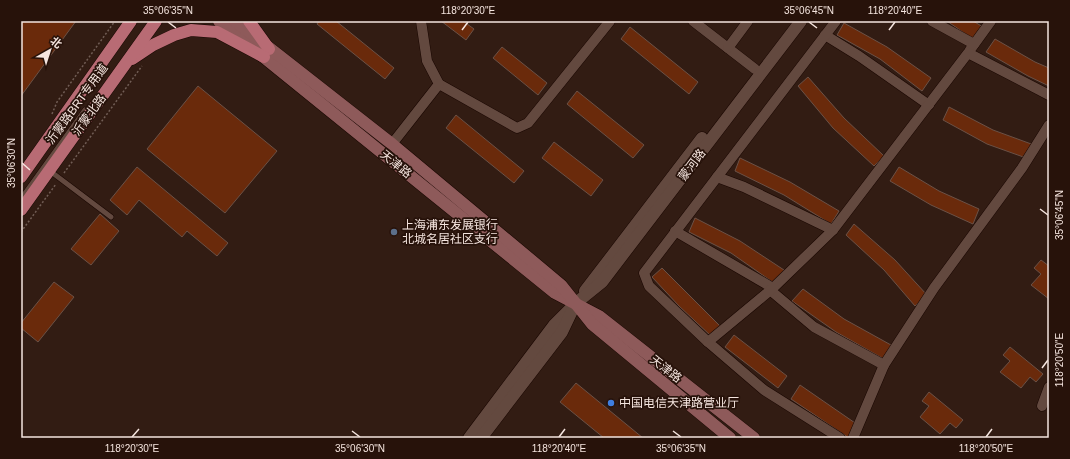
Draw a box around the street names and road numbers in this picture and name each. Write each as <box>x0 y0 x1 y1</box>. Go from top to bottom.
street label: 沂蒙路BRT专用道 <box>43 61 111 147</box>
street label: 沂蒙北路 <box>69 91 109 139</box>
street label: 蒙河路 <box>676 146 708 184</box>
street label: 天津路 <box>378 147 414 181</box>
street label: 天津路 <box>648 352 684 386</box>

